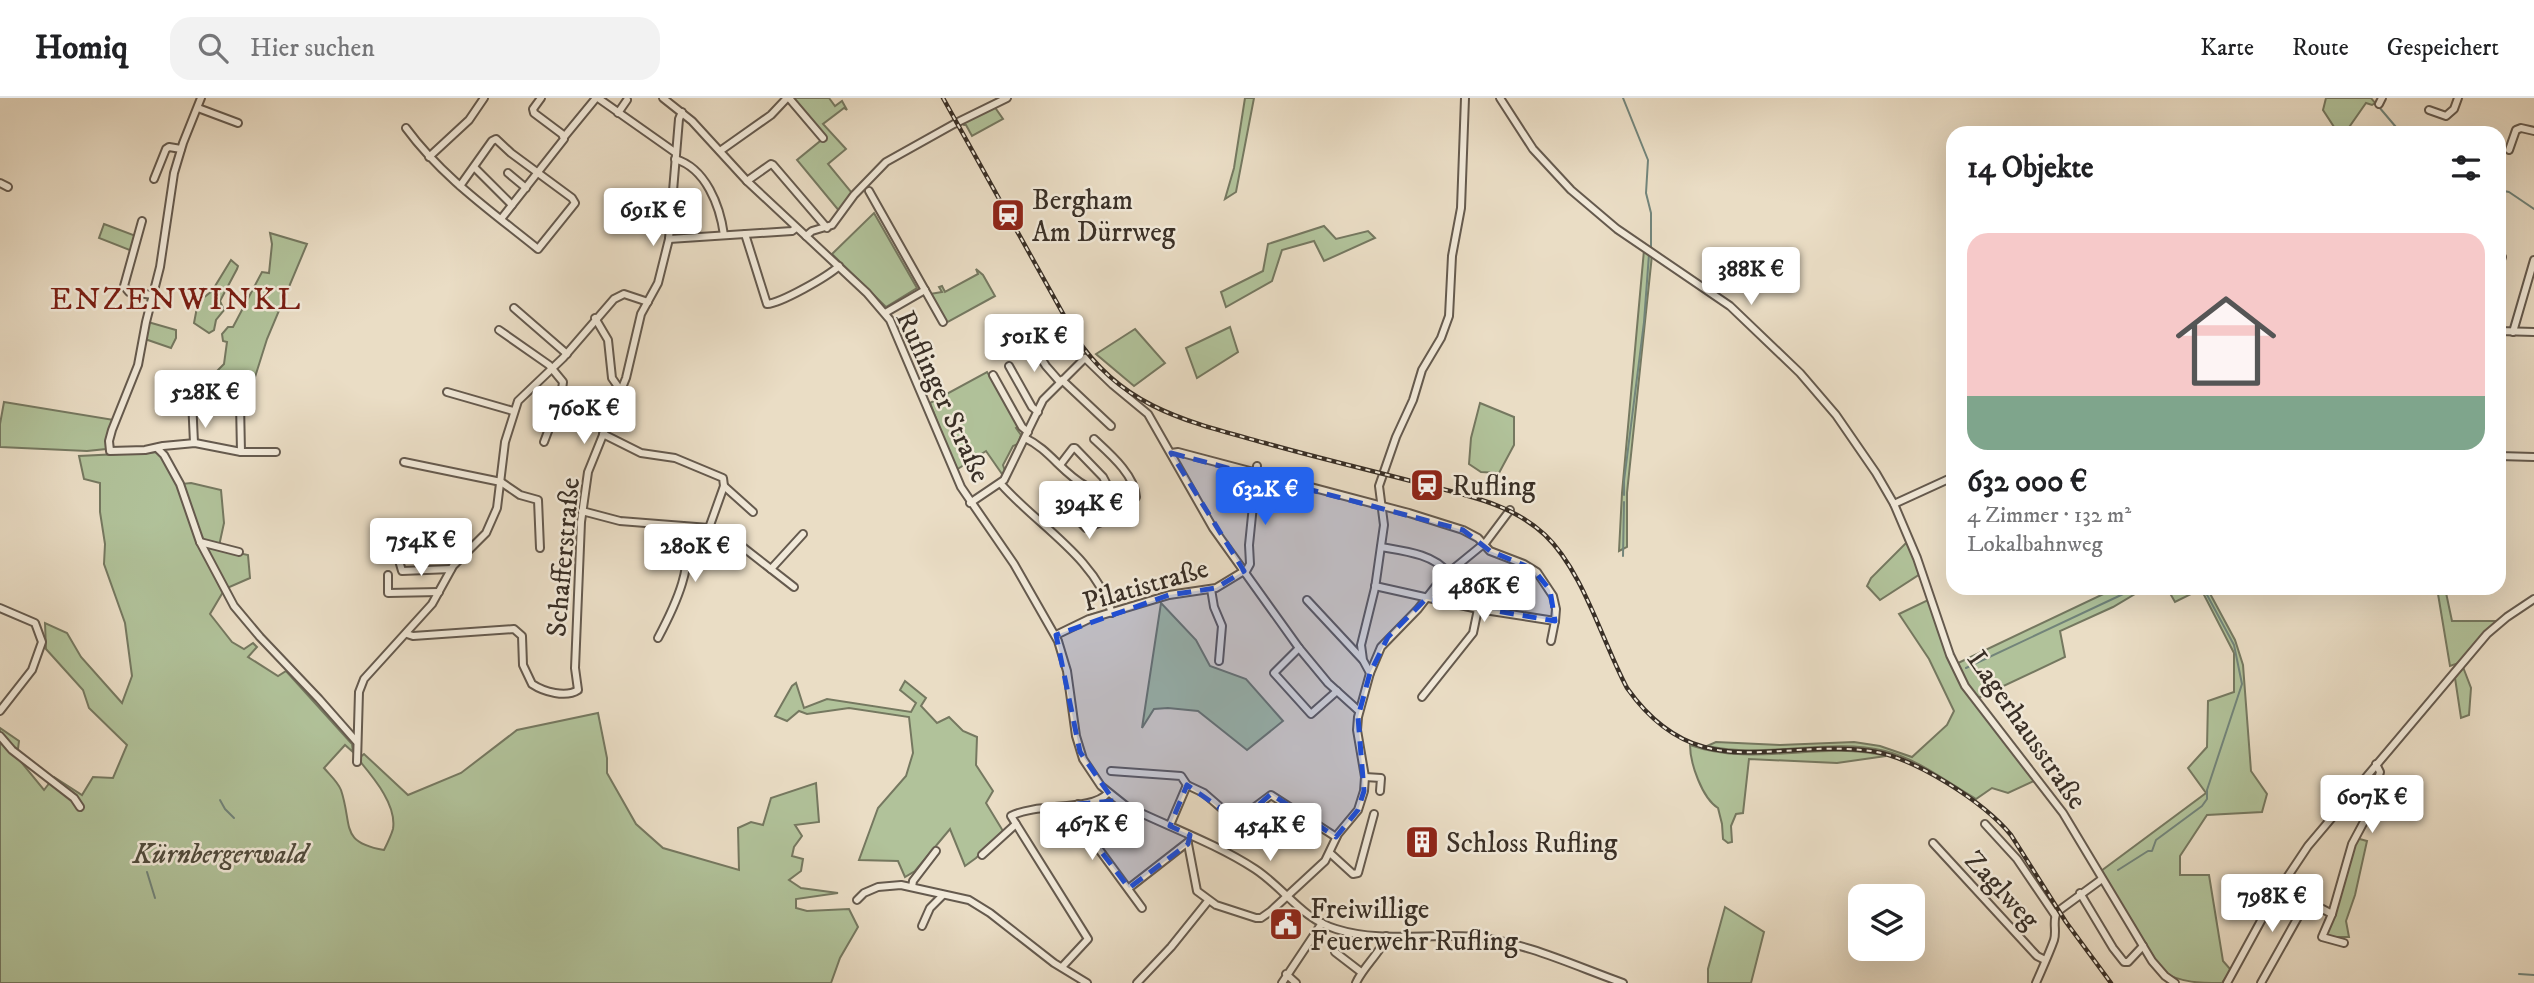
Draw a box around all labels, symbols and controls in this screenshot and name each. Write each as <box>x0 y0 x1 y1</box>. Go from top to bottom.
search box <box>170 17 660 80</box>
text: Homiq <box>35 28 128 69</box>
icon: search <box>194 29 232 67</box>
text: Hier suchen <box>250 32 375 65</box>
text: Karte <box>2200 33 2254 63</box>
text: Route <box>2292 33 2349 63</box>
text: Gespeichert <box>2387 33 2499 63</box>
icon: filters <box>2447 149 2485 187</box>
text: 14 Objekte <box>1967 150 2093 187</box>
place label: Bergham Am Dürrweg <box>1032 183 1176 250</box>
pin: 691K € <box>596 188 710 248</box>
text: 691K € <box>620 196 686 225</box>
station icon: Bergham Am Dürrweg <box>989 196 1027 234</box>
pin: 388K € <box>1694 248 1808 307</box>
text: 388K € <box>1718 255 1784 284</box>
icon: home <box>2163 278 2289 404</box>
district label: ENZENWINKL <box>50 280 302 320</box>
street label: Ruflinger Straße <box>887 305 998 488</box>
pin: 501K € <box>977 314 1091 374</box>
text: 501K € <box>1001 322 1067 351</box>
pin: 528K € <box>148 370 262 430</box>
text: 528K € <box>171 378 239 407</box>
pin: 760K € <box>527 386 641 446</box>
text: 760K € <box>549 394 619 423</box>
text: 632 000 € <box>1967 464 2087 501</box>
station icon: Rufling <box>1408 466 1446 504</box>
pin: 632K € <box>1208 468 1322 527</box>
place label: Rufling <box>1452 469 1536 504</box>
text: 632K € <box>1232 475 1298 504</box>
street label: Schafferstraße <box>539 476 588 638</box>
pin: 394K € <box>1032 482 1146 541</box>
text: 394K € <box>1055 489 1123 518</box>
text: 4 Zimmer · 132 m² <box>1967 501 2131 530</box>
pin: 754K € <box>364 518 478 578</box>
pin: 280K € <box>638 524 752 584</box>
text: 754K € <box>386 526 456 555</box>
text: Lokalbahnweg <box>1967 530 2103 559</box>
text: 280K € <box>660 532 730 561</box>
street label: Pilatistraße <box>1079 551 1212 620</box>
pin: 486K € <box>1427 564 1541 624</box>
text: 486K € <box>1448 572 1520 601</box>
street label: Lagerhausstraße <box>1959 644 2095 816</box>
pin: 607K € <box>2315 776 2429 835</box>
text: 607K € <box>2336 783 2408 812</box>
pin: 467K € <box>1035 802 1149 862</box>
pin: 454K € <box>1213 804 1327 863</box>
text: 467K € <box>1056 810 1128 839</box>
text: 454K € <box>1234 811 1306 840</box>
building icon: Schloss Rufling <box>1403 823 1441 861</box>
place label: Schloss Rufling <box>1446 826 1618 861</box>
park label: Kürnbergerwald <box>132 837 311 872</box>
street label: Zaglweg <box>1957 843 2047 937</box>
pin: 798K € <box>2215 874 2329 934</box>
text: 798K € <box>2237 882 2307 911</box>
map controls <box>1848 884 1925 961</box>
button: layers <box>1848 884 1925 961</box>
place label: Freiwillige Feuerwehr Rufling <box>1310 892 1518 959</box>
public building icon: Freiwillige Feuerwehr Rufling <box>1267 905 1305 943</box>

